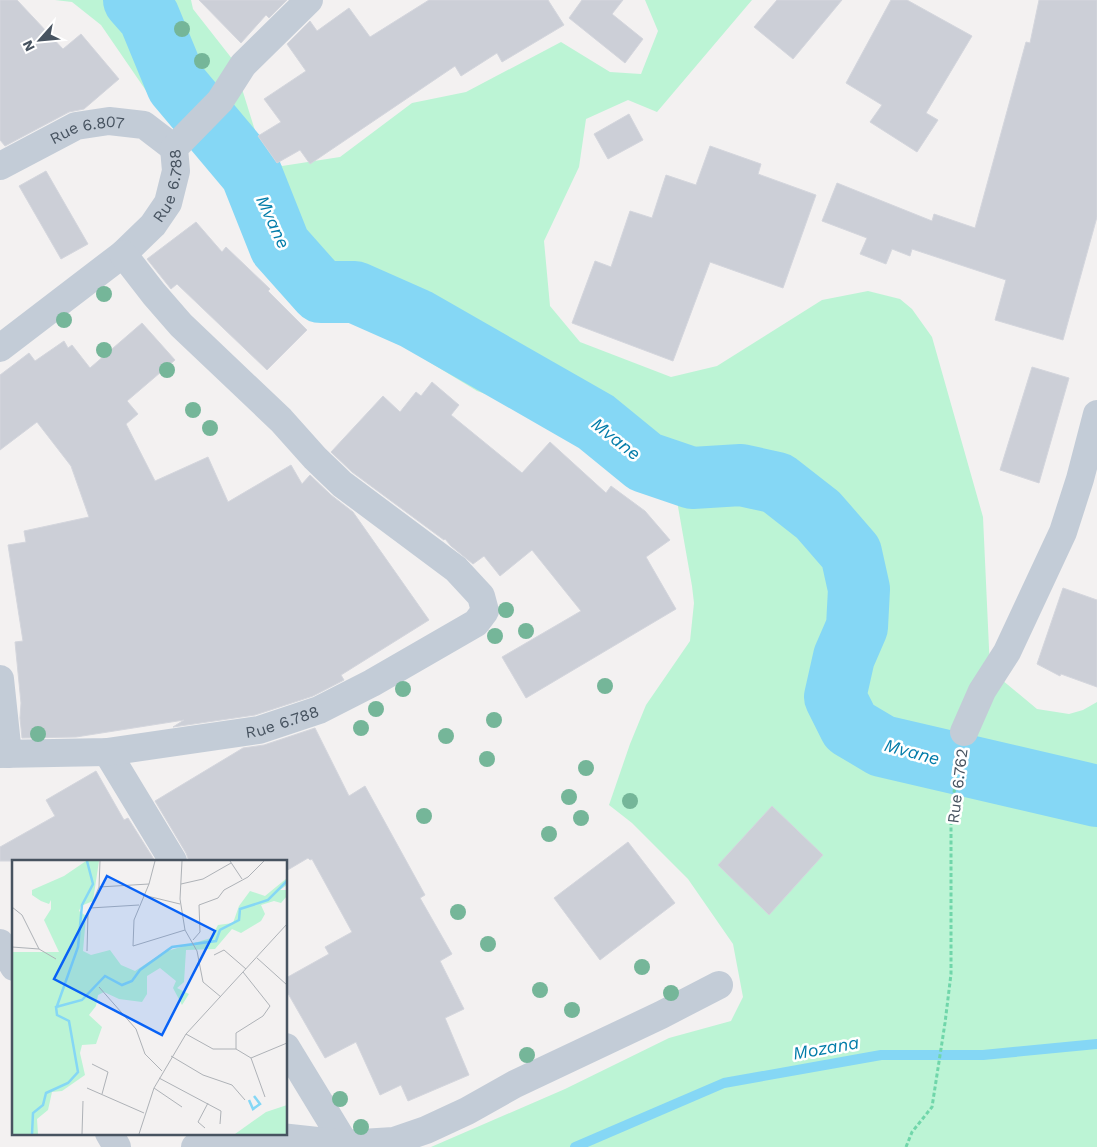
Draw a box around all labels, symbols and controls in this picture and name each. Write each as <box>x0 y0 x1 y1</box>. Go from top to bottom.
north arrow <box>15 15 65 65</box>
text: N <box>19 38 38 54</box>
street label: Rue 6.807 <box>46 112 125 148</box>
street label: Rue 6.788 <box>149 148 186 226</box>
water label: Mvane <box>252 192 295 252</box>
water label: Mvane <box>588 413 645 464</box>
street label: Rue 6.788 <box>244 702 321 742</box>
water label: Mvane <box>882 734 942 769</box>
street label: Rue 6.762 <box>943 748 972 825</box>
inset map <box>12 860 288 1134</box>
water label: Mozana <box>791 1031 861 1064</box>

